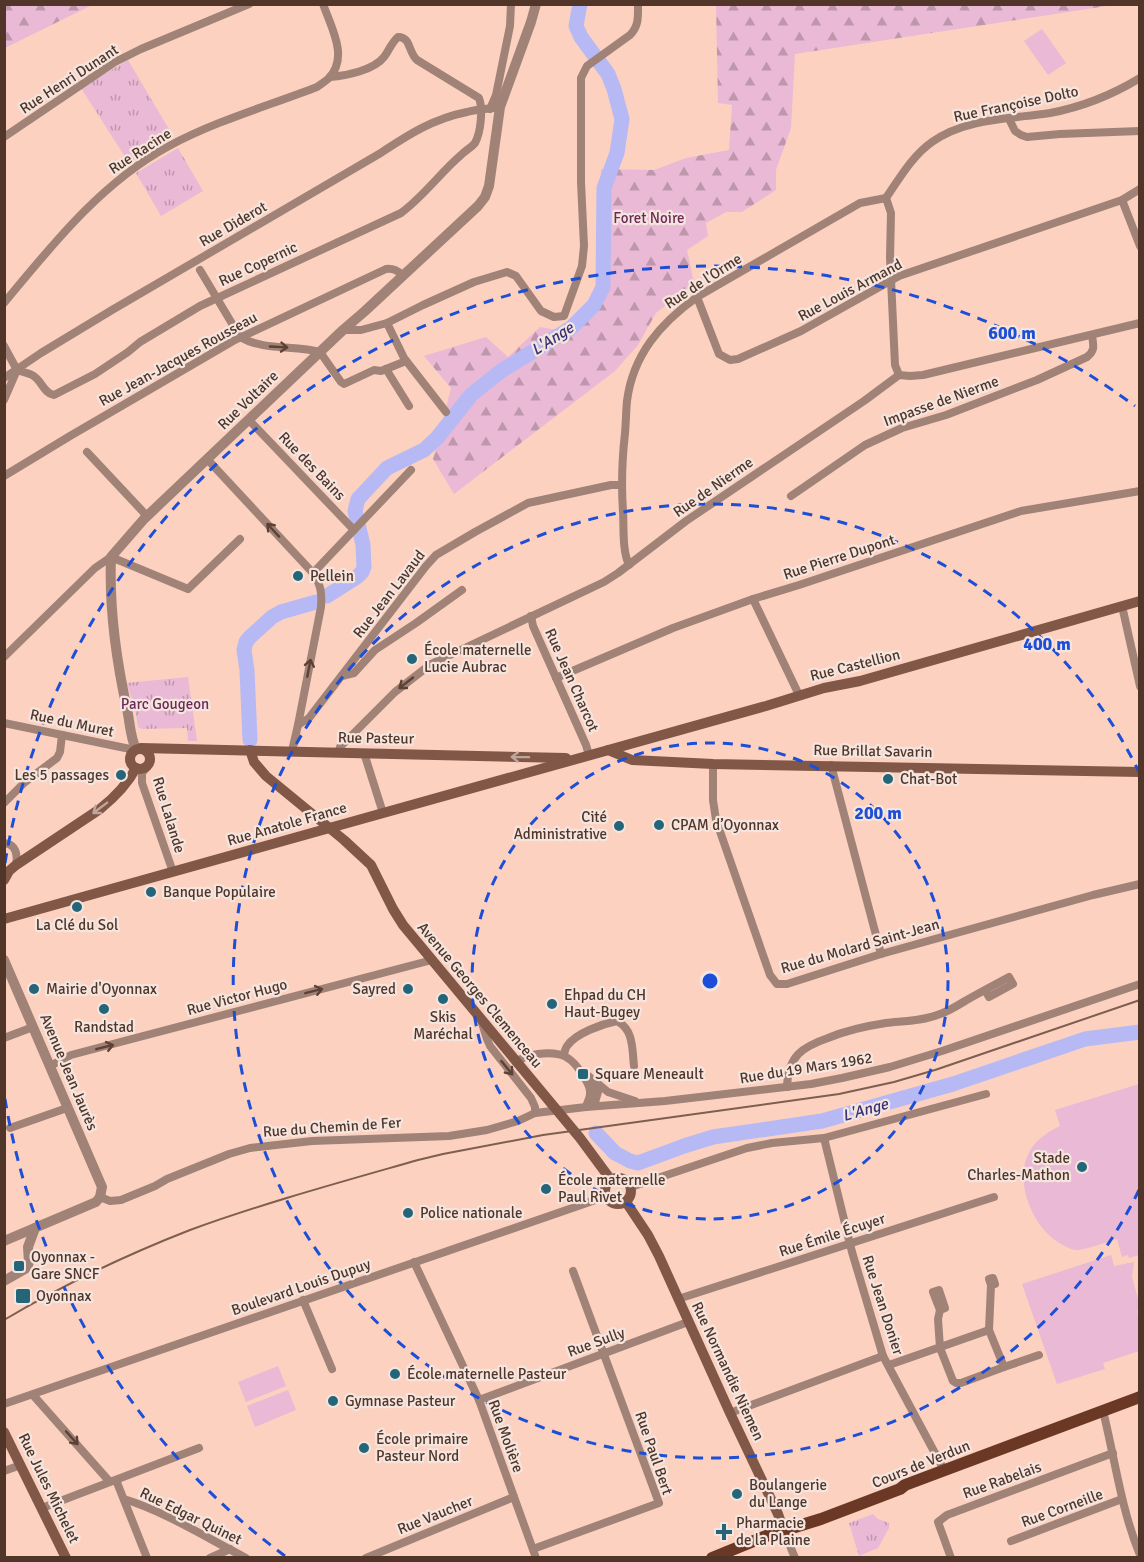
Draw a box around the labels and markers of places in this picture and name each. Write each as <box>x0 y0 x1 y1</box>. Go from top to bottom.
place label: Pellein <box>310 567 354 585</box>
marker: Pellein <box>291 569 305 583</box>
place label: École maternelle Lucie Aubrac <box>424 640 531 676</box>
marker: École maternelle Lucie Aubrac <box>405 652 419 666</box>
place label: Les 5 passages <box>15 766 109 784</box>
marker: Les 5 passages <box>114 768 128 782</box>
place label: Chat-Bot <box>900 770 957 788</box>
marker: Chat-Bot <box>881 772 895 786</box>
place label: Cité Administrative <box>514 808 607 843</box>
place label: CPAM d’Oyonnax <box>671 816 779 834</box>
marker: CPAM d’Oyonnax <box>652 818 666 832</box>
marker: Cité Administrative <box>612 819 626 833</box>
place label: Banque Populaire <box>163 883 276 901</box>
marker: Banque Populaire <box>144 885 158 899</box>
marker: La Clé du Sol <box>70 900 84 914</box>
place label: La Clé du Sol <box>36 916 118 934</box>
centre of rings <box>700 971 720 991</box>
place label: Mairie d'Oyonnax <box>46 980 157 998</box>
place label: Sayred <box>353 980 396 998</box>
marker: Mairie d'Oyonnax <box>27 982 41 996</box>
marker: Sayred <box>401 982 415 996</box>
place label: Ehpad du CH Haut-Bugey <box>564 986 646 1021</box>
marker: Skis Maréchal <box>436 992 450 1006</box>
marker: Ehpad du CH Haut-Bugey <box>545 997 559 1011</box>
marker: Randstad <box>97 1002 111 1016</box>
place label: Skis Maréchal <box>413 1008 473 1043</box>
place label: Randstad <box>74 1018 134 1036</box>
place label: Square Meneault <box>595 1065 704 1083</box>
marker: Square Meneault <box>576 1067 590 1081</box>
place label: Stade Charles-Mathon <box>967 1149 1070 1184</box>
marker: Stade Charles-Mathon <box>1075 1160 1089 1174</box>
place label: École maternelle Paul Rivet <box>558 1170 665 1206</box>
marker: École maternelle Paul Rivet <box>539 1182 553 1196</box>
place label: Police nationale <box>420 1204 523 1222</box>
marker: Police nationale <box>401 1206 415 1220</box>
place label: Oyonnax - Gare SNCF <box>31 1248 100 1283</box>
marker: Oyonnax - Gare SNCF <box>12 1259 26 1273</box>
marker: Oyonnax <box>14 1287 32 1305</box>
place label: Oyonnax <box>36 1287 92 1305</box>
place label: École maternelle Pasteur <box>407 1364 567 1383</box>
marker: École maternelle Pasteur <box>388 1367 402 1381</box>
place label: Gymnase Pasteur <box>345 1392 456 1410</box>
marker: Gymnase Pasteur <box>326 1394 340 1408</box>
place label: École primaire Pasteur Nord <box>376 1429 468 1465</box>
marker: École primaire Pasteur Nord <box>357 1441 371 1455</box>
place label: Boulangerie du Lange <box>749 1476 827 1511</box>
marker: Boulangerie du Lange <box>730 1487 744 1501</box>
place label: Pharmacie de la Plaine <box>736 1514 810 1549</box>
marker: Pharmacie de la Plaine <box>717 1525 731 1539</box>

